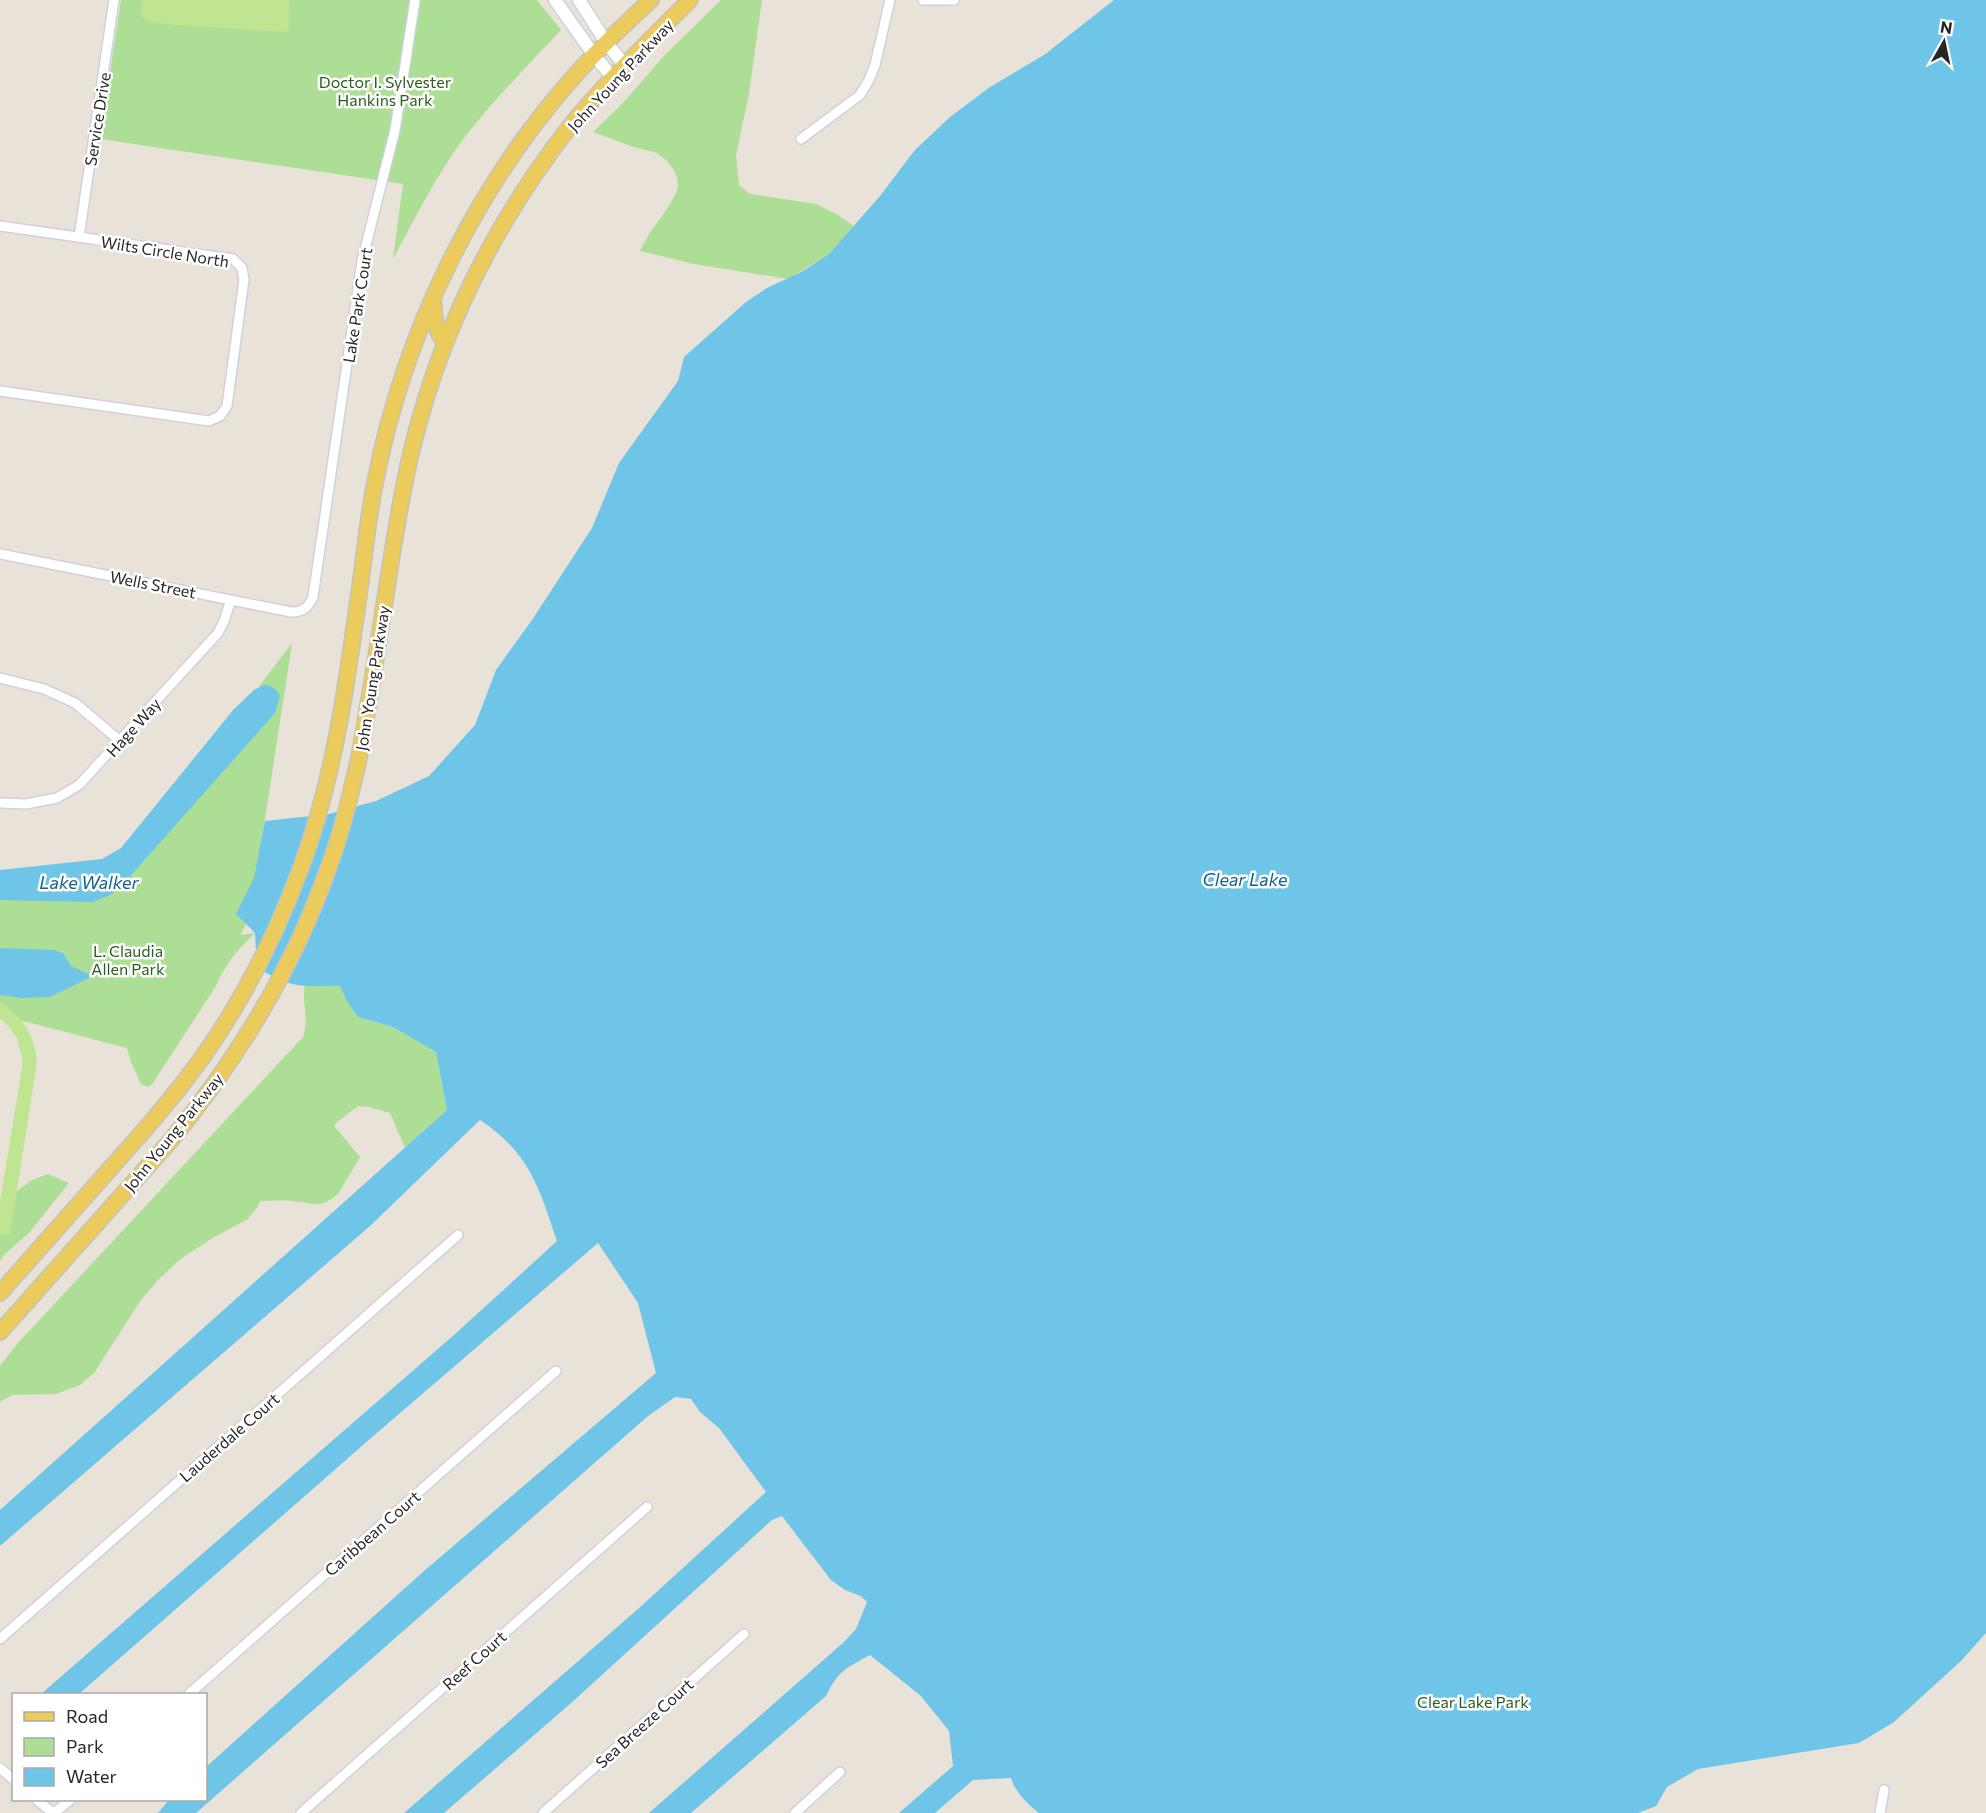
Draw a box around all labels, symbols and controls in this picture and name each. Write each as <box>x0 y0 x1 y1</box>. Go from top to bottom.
north arrow <box>1914 12 1974 72</box>
street label: John Young Parkway <box>563 15 677 135</box>
text: N <box>1939 16 1954 37</box>
street label: Service Drive <box>80 71 114 167</box>
park label: Doctor I. Sylvester Hankins Park <box>319 72 452 109</box>
street label: Wilts Circle North <box>99 231 231 271</box>
street label: Lake Park Court <box>339 246 376 364</box>
street label: Wells Street <box>108 566 198 602</box>
street label: John Young Parkway <box>351 604 393 752</box>
street label: Hage Way <box>102 694 164 760</box>
water label: Clear Lake <box>1202 868 1288 890</box>
water label: Lake Walker <box>39 871 140 893</box>
park label: L. Claudia Allen Park <box>91 941 165 978</box>
street label: John Young Parkway <box>119 1069 227 1195</box>
street label: Lauderdale Court <box>175 1388 283 1485</box>
street label: Caribbean Court <box>320 1486 424 1580</box>
street label: Reef Court <box>438 1626 510 1693</box>
street label: Sea Breeze Court <box>591 1674 697 1772</box>
park label: Clear Lake Park <box>1417 1692 1529 1711</box>
legend <box>12 1693 207 1801</box>
text: Road <box>66 1705 108 1727</box>
text: Park <box>66 1735 104 1757</box>
text: Water <box>66 1765 117 1787</box>

